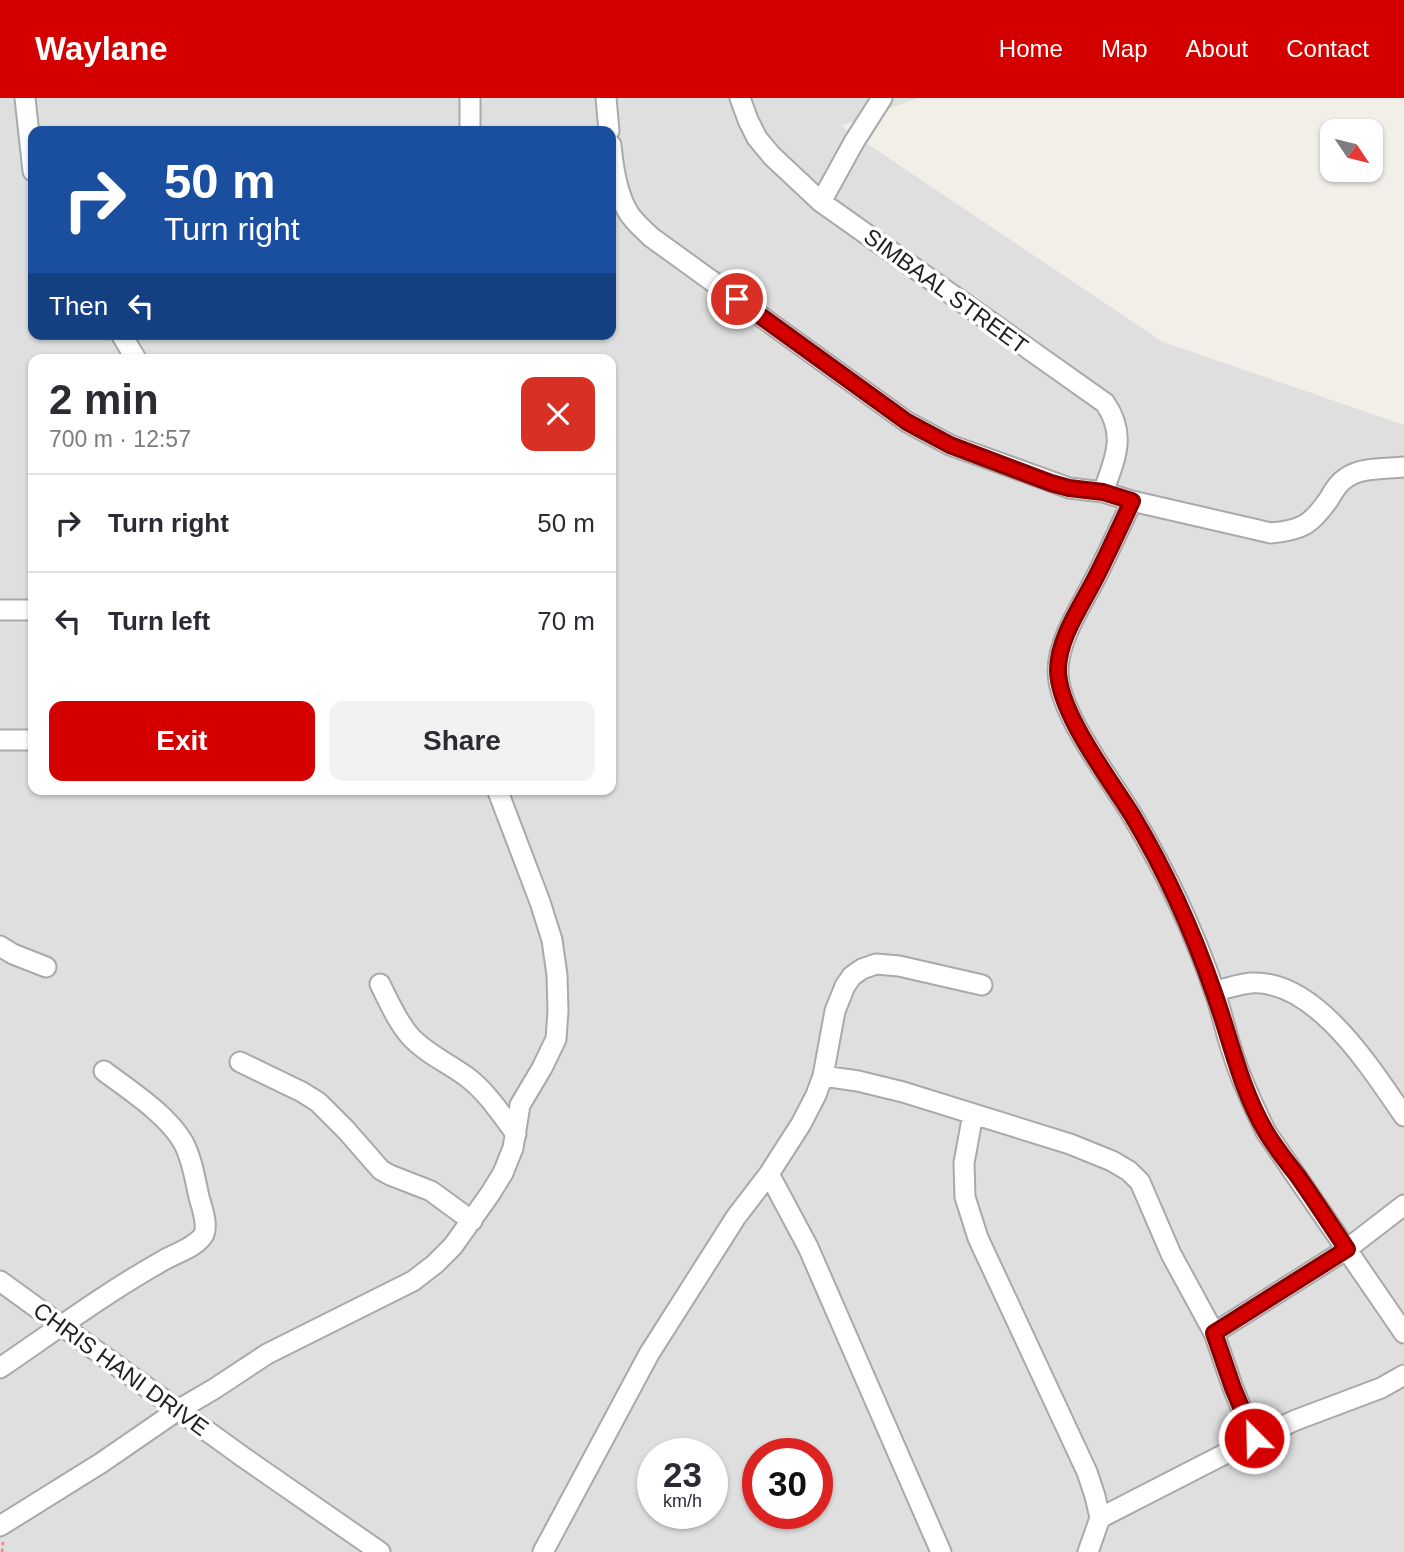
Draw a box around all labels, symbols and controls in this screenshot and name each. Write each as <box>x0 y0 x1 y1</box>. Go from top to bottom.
text: Waylane <box>35 30 168 67</box>
text: Home <box>999 35 1063 62</box>
text: Map <box>1101 35 1148 62</box>
text: About <box>1186 35 1248 62</box>
text: Contact <box>1286 35 1369 62</box>
north arrow <box>1320 119 1382 182</box>
map controls <box>1320 119 1383 182</box>
icon: right <box>49 154 140 245</box>
text: 50 m <box>164 154 276 208</box>
text: Turn right <box>164 211 300 247</box>
street label: SIMBAAL STREET <box>859 223 1033 359</box>
pin <box>707 269 767 329</box>
icon: arrive <box>718 280 756 318</box>
icon: left <box>122 287 160 325</box>
text: Then <box>49 291 108 321</box>
text: 2 min <box>49 376 159 423</box>
button: close <box>521 377 595 451</box>
text: 700 m · 12:57 <box>49 426 191 452</box>
icon: right <box>49 504 87 542</box>
text: Turn right <box>108 508 229 538</box>
text: 50 m <box>537 508 595 538</box>
icon: left <box>49 602 87 640</box>
text: Turn left <box>108 606 210 636</box>
text: 70 m <box>537 606 595 636</box>
button: Exit <box>49 701 315 781</box>
button: Share <box>329 701 595 781</box>
street label: CHRIS HANI DRIVE <box>29 1297 213 1441</box>
position arrow <box>1217 1401 1291 1475</box>
speed limit sign: 30 <box>742 1438 833 1529</box>
text: 23 <box>663 1455 702 1494</box>
text: km/h <box>663 1491 702 1511</box>

